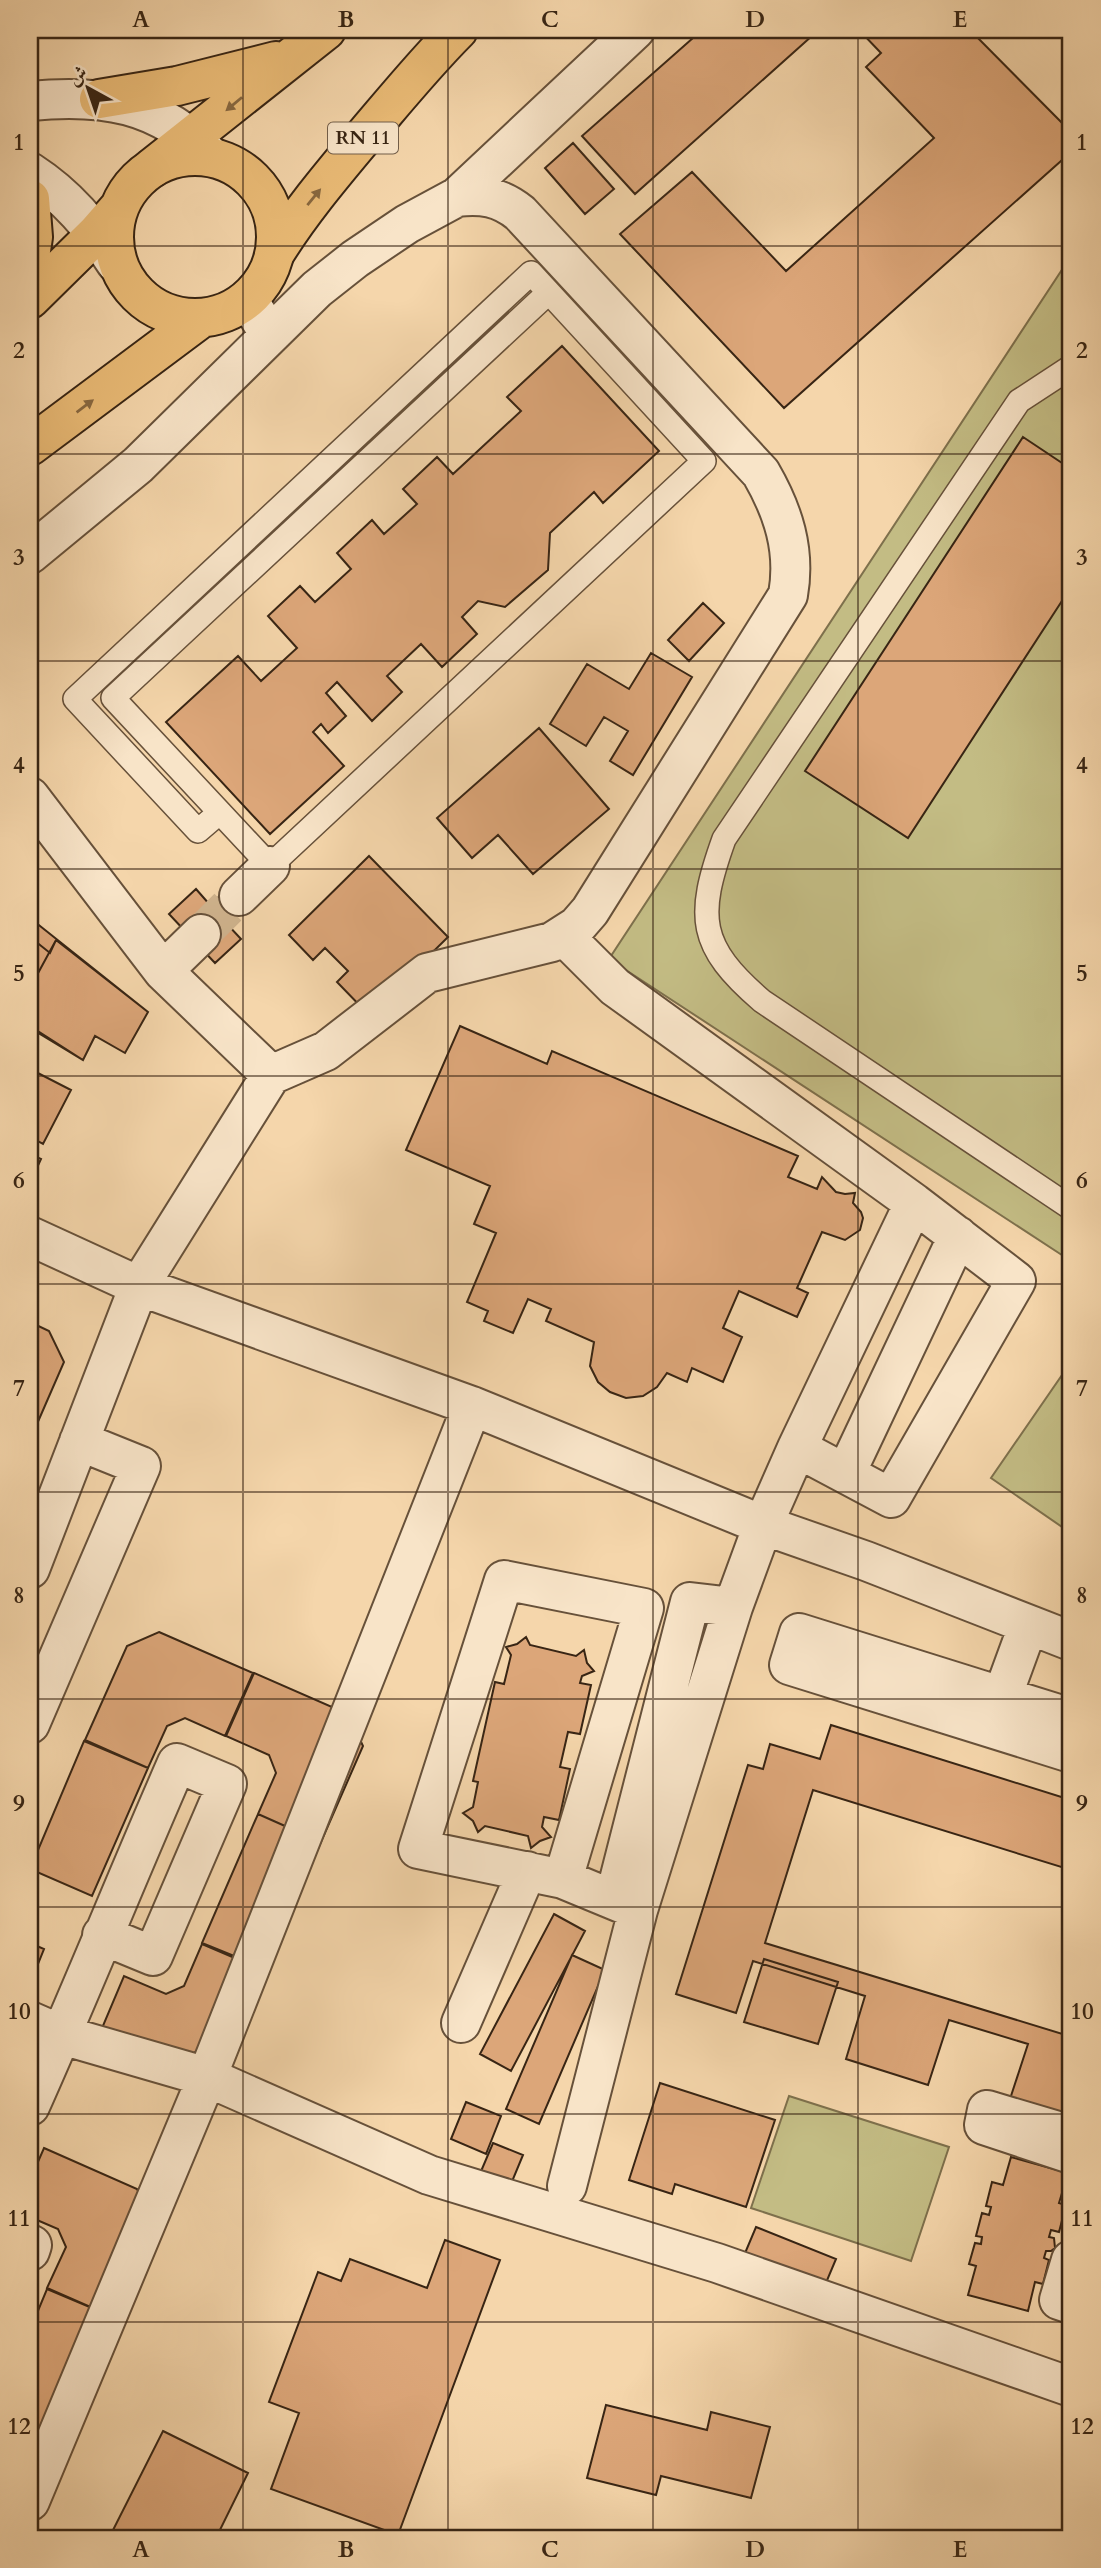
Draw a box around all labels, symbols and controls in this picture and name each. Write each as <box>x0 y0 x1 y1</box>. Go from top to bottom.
text: A <box>132 4 150 35</box>
text: B <box>338 4 354 35</box>
text: C <box>541 4 559 35</box>
text: D <box>745 4 765 35</box>
text: E <box>953 4 967 35</box>
north arrow <box>52 52 122 122</box>
text: ش <box>62 60 93 92</box>
one-way arrow <box>226 96 244 111</box>
road number: RN 11 <box>328 122 398 154</box>
text: 1 <box>13 127 25 158</box>
text: 1 <box>1076 127 1088 158</box>
one-way arrow <box>306 188 321 206</box>
text: 2 <box>13 335 25 366</box>
text: 2 <box>1076 335 1088 366</box>
one-way arrow <box>75 398 93 413</box>
text: 3 <box>13 542 25 573</box>
text: 3 <box>1076 542 1088 573</box>
text: 4 <box>13 750 25 781</box>
text: 4 <box>1076 750 1088 781</box>
text: 5 <box>13 958 25 989</box>
text: 5 <box>1076 958 1088 989</box>
text: 6 <box>13 1165 25 1196</box>
text: 6 <box>1076 1165 1088 1196</box>
text: 7 <box>13 1373 25 1404</box>
text: 7 <box>1076 1373 1088 1404</box>
text: 8 <box>13 1580 25 1611</box>
text: 8 <box>1076 1580 1088 1611</box>
text: 9 <box>13 1788 25 1819</box>
text: 9 <box>1076 1788 1088 1819</box>
text: 10 <box>7 1996 31 2027</box>
text: 10 <box>1070 1996 1094 2027</box>
text: 11 <box>7 2203 31 2234</box>
text: 11 <box>1070 2203 1094 2234</box>
text: 12 <box>7 2411 31 2442</box>
text: 12 <box>1070 2411 1094 2442</box>
text: A <box>132 2534 150 2565</box>
text: B <box>338 2534 354 2565</box>
text: C <box>541 2534 559 2565</box>
text: D <box>745 2534 765 2565</box>
text: E <box>953 2534 967 2565</box>

